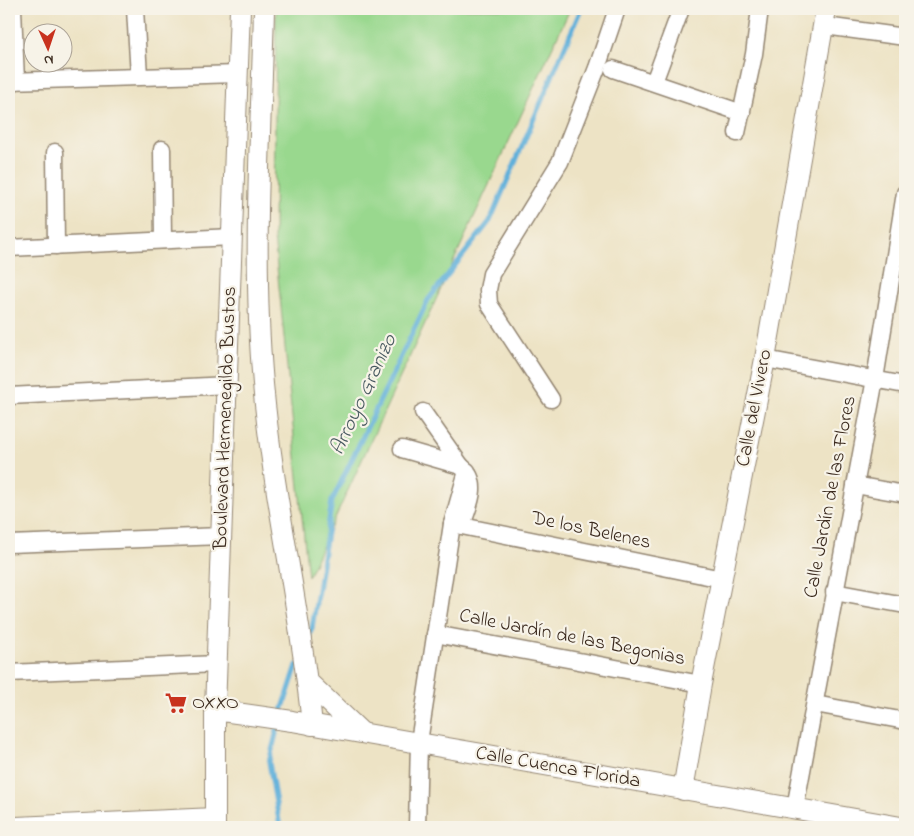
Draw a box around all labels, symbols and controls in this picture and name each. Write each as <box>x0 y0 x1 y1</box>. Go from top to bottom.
north arrow <box>22 22 72 72</box>
text: N <box>43 49 54 70</box>
street label: Boulevard Hermenegildo Bustos <box>207 286 246 551</box>
water label: Arroyo Granizo <box>323 329 406 460</box>
street label: Calle del Vivero <box>729 347 781 469</box>
street label: Calle Jardín de las Flores <box>797 393 865 601</box>
street label: De los Belenes <box>528 504 653 558</box>
street label: Calle Jardín de las Begonias <box>456 602 688 675</box>
place label: OXXO <box>192 689 239 718</box>
supermarket icon: OXXO <box>163 690 189 716</box>
street label: Calle Cuenca Florida <box>473 739 643 797</box>

